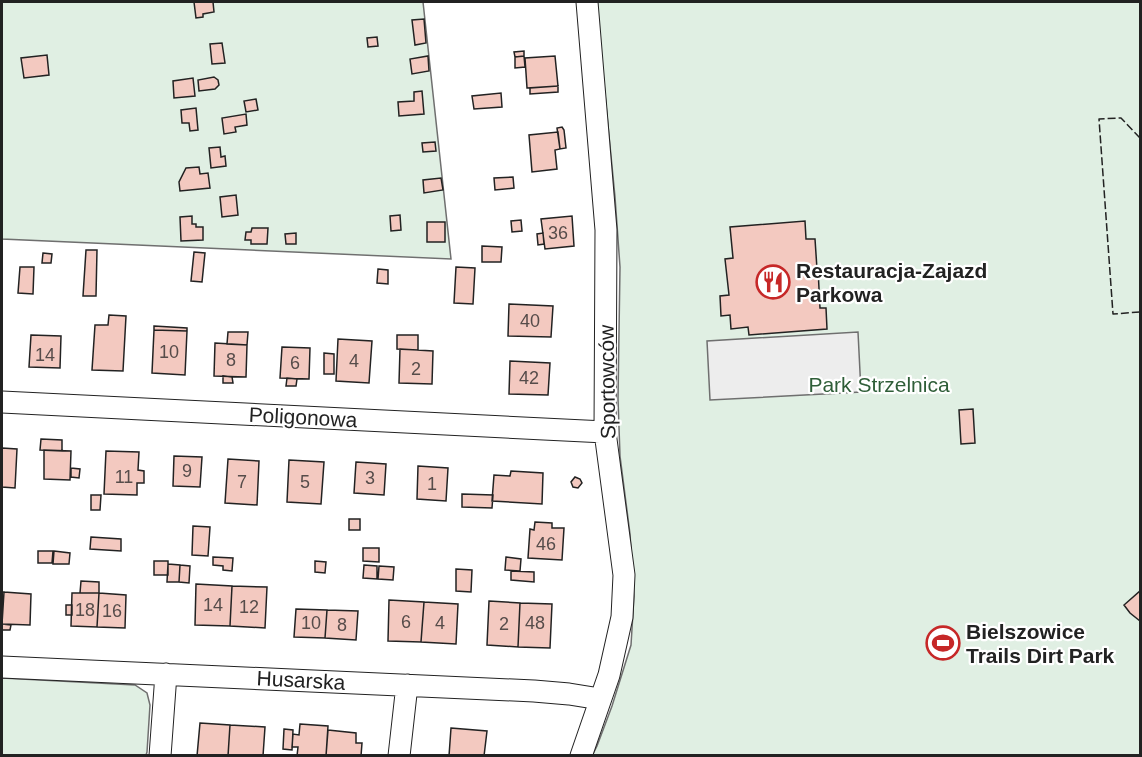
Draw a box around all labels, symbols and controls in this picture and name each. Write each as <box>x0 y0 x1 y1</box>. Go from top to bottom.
house number: 36 <box>548 223 568 243</box>
place label: Restauracja-Zajazd Parkowa <box>796 259 987 306</box>
restaurant icon: Restauracja-Zajazd Parkowa <box>755 264 791 300</box>
house number: 40 <box>520 311 540 331</box>
street label: Sportowców <box>594 324 619 439</box>
house number: 10 <box>159 342 179 362</box>
house number: 14 <box>35 345 55 365</box>
house number: 8 <box>226 350 236 370</box>
house number: 4 <box>349 351 359 371</box>
house number: 6 <box>290 353 300 373</box>
house number: 2 <box>411 359 421 379</box>
house number: 42 <box>519 368 539 388</box>
park label: Park Strzelnica <box>808 373 950 396</box>
street label: Poligonowa <box>248 403 358 431</box>
house number: 9 <box>182 461 192 481</box>
house number: 11 <box>115 467 133 487</box>
house number: 3 <box>365 468 375 488</box>
house number: 7 <box>237 472 247 492</box>
house number: 5 <box>300 472 310 492</box>
house number: 1 <box>427 474 437 494</box>
house number: 46 <box>536 534 556 554</box>
house number: 14 <box>203 595 223 615</box>
house number: 12 <box>239 597 259 617</box>
house number: 18 <box>75 600 95 620</box>
house number: 16 <box>102 601 122 621</box>
house number: 6 <box>401 612 411 632</box>
house number: 10 <box>301 613 321 633</box>
house number: 4 <box>435 613 445 633</box>
house number: 48 <box>525 613 545 633</box>
house number: 2 <box>499 614 509 634</box>
house number: 8 <box>337 615 347 635</box>
place label: Bielszowice Trails Dirt Park <box>966 620 1115 667</box>
sports icon: Bielszowice Trails Dirt Park <box>925 625 961 661</box>
street label: Husarska <box>256 666 346 694</box>

